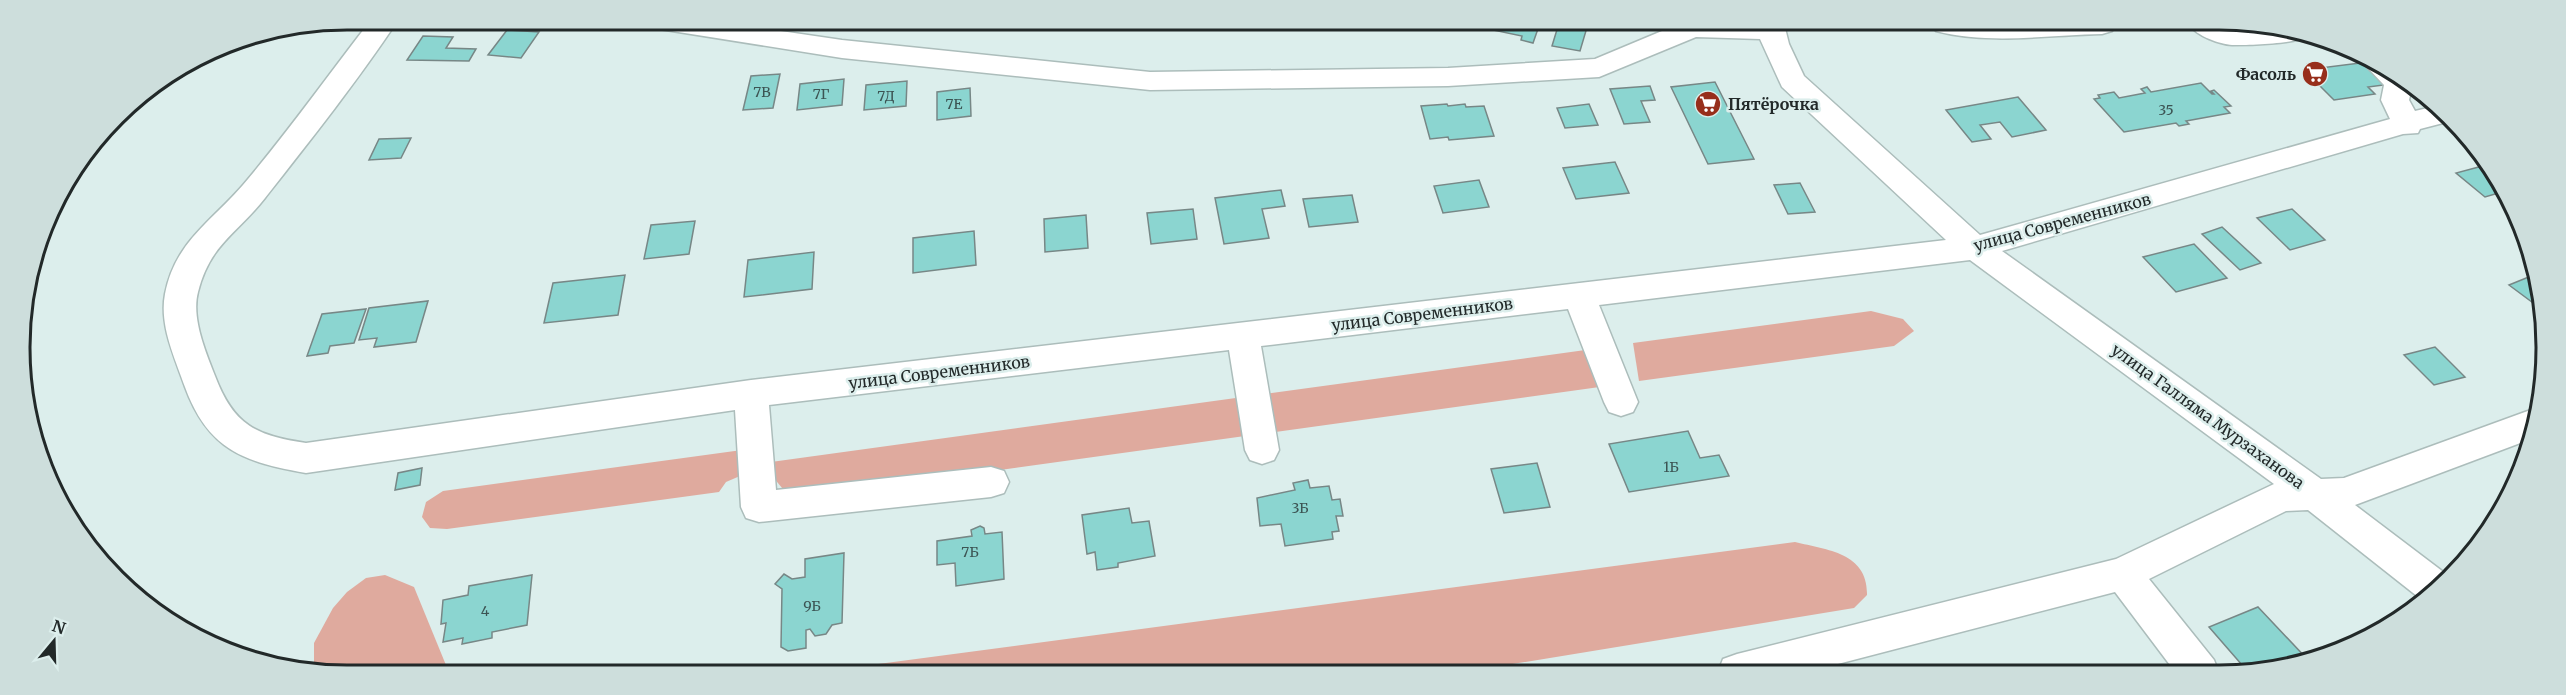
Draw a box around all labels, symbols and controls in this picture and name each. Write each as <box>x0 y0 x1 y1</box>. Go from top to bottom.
supermarket icon: Фасоль <box>2300 59 2330 89</box>
place label: Фасоль <box>2236 64 2296 84</box>
house number: 7В <box>753 83 771 101</box>
house number: 7Г <box>813 85 830 103</box>
house number: 7Д <box>877 87 895 105</box>
supermarket icon: Пятёрочка <box>1693 89 1723 119</box>
place label: Пятёрочка <box>1728 94 1819 114</box>
house number: 7Е <box>946 95 963 113</box>
house number: 35 <box>2158 101 2174 119</box>
street label: улица Современников <box>1971 189 2153 255</box>
street label: улица Современников <box>1330 293 1514 335</box>
street label: улица Галляма Мурзаханова <box>2108 339 2309 493</box>
street label: улица Современников <box>847 351 1031 393</box>
house number: 1Б <box>1663 458 1679 476</box>
house number: 3Б <box>1291 499 1309 517</box>
house number: 7Б <box>961 543 979 561</box>
house number: 9Б <box>803 597 821 615</box>
house number: 4 <box>481 602 490 620</box>
north arrow <box>24 611 84 671</box>
text: N <box>50 615 68 638</box>

